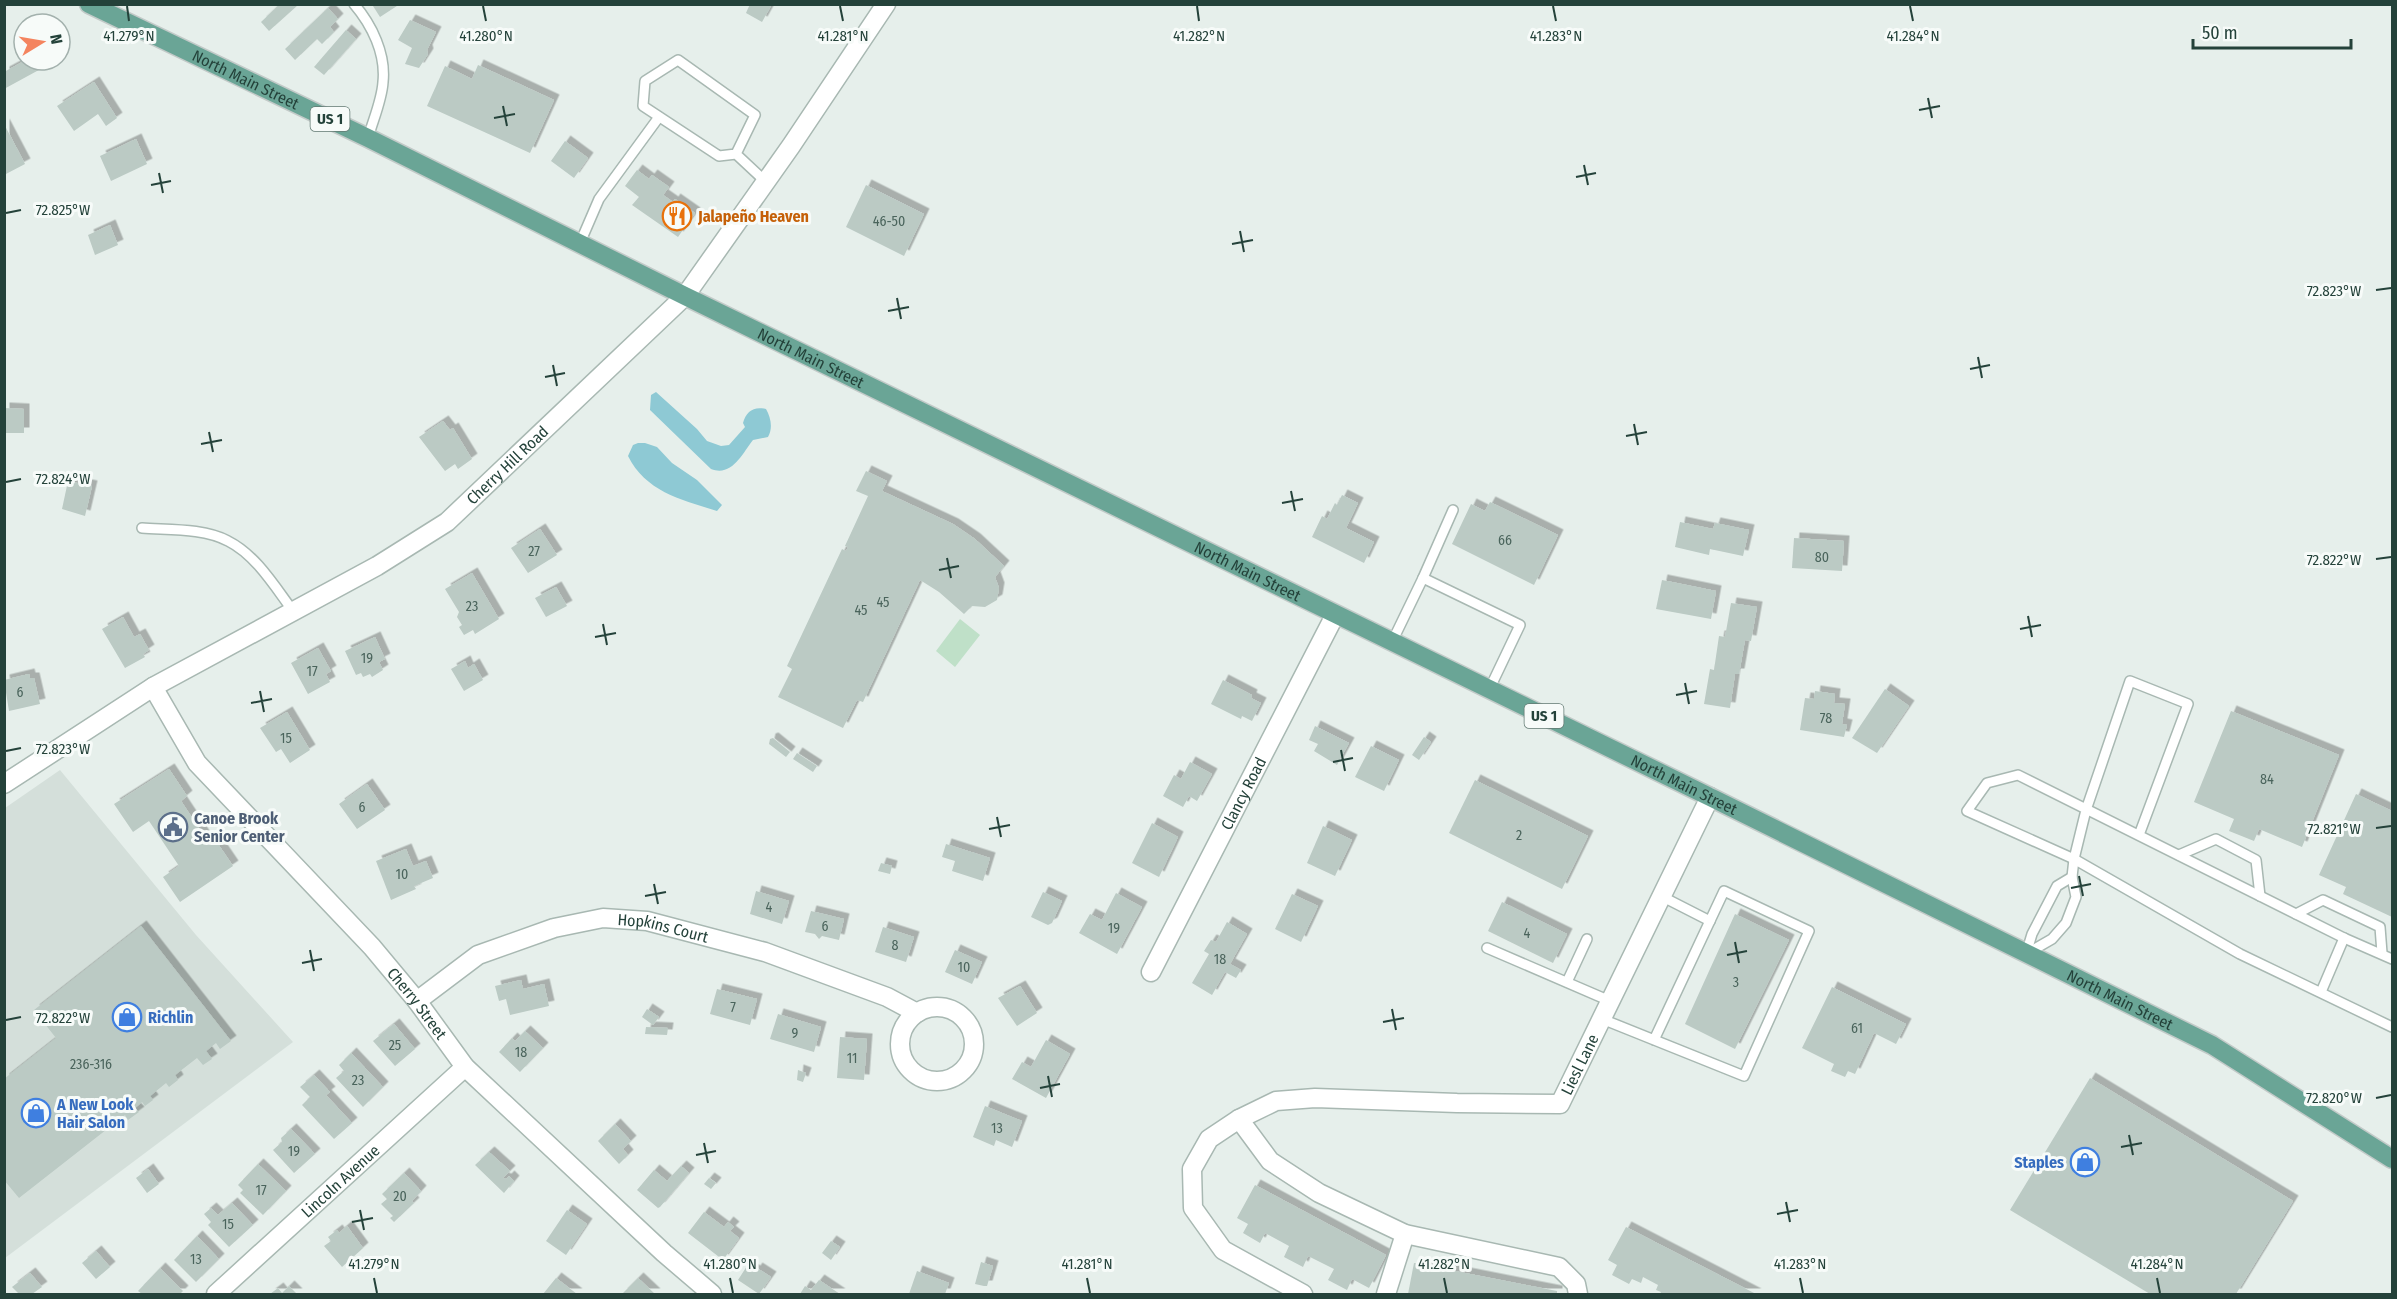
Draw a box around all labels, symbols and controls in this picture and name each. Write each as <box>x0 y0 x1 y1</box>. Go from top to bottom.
north arrow <box>12 12 72 72</box>
scale bar <box>2193 12 2350 50</box>
text: 50 m <box>2202 22 2238 44</box>
text: 41.279°N <box>103 27 155 45</box>
text: 41.280°N <box>459 27 513 45</box>
text: 41.281°N <box>817 27 869 45</box>
text: 41.282°N <box>1173 27 1225 45</box>
text: 41.283°N <box>1530 27 1582 45</box>
text: 41.284°N <box>1887 27 1940 45</box>
text: N <box>46 33 66 46</box>
street label: North Main Street <box>189 46 303 114</box>
road number: US 1 <box>310 107 350 131</box>
restaurant icon: Jalapeño Heaven <box>661 200 693 232</box>
text: 72.825°W <box>36 201 90 219</box>
place label: Jalapeño Heaven <box>697 207 809 226</box>
house number: 46-50 <box>873 213 905 230</box>
text: 72.823°W <box>2307 282 2361 300</box>
street label: North Main Street <box>755 324 868 392</box>
street label: Cherry Hill Road <box>463 422 552 508</box>
text: 72.824°W <box>36 470 90 488</box>
house number: 66 <box>1498 532 1512 549</box>
street label: North Main Street <box>1191 537 1304 606</box>
house number: 27 <box>528 543 540 560</box>
house number: 80 <box>1815 549 1829 566</box>
text: 72.822°W <box>2307 551 2361 569</box>
house number: 45 <box>876 594 890 611</box>
house number: 23 <box>466 598 478 615</box>
house number: 45 <box>854 602 868 619</box>
house number: 19 <box>361 650 373 667</box>
house number: 17 <box>306 663 318 680</box>
house number: 6 <box>17 684 24 701</box>
road number: US 1 <box>1524 704 1564 728</box>
house number: 78 <box>1820 710 1832 727</box>
house number: 15 <box>280 730 292 747</box>
text: 72.823°W <box>36 740 90 758</box>
street label: North Main Street <box>1628 751 1741 819</box>
street label: Clancy Road <box>1217 754 1270 833</box>
house number: 84 <box>2260 771 2274 788</box>
house number: 6 <box>359 799 366 816</box>
place label: Canoe Brook Senior Center <box>194 809 285 846</box>
public building icon: Canoe Brook Senior Center <box>157 811 189 843</box>
text: 72.821°W <box>2307 820 2361 838</box>
house number: 2 <box>1516 827 1522 844</box>
house number: 10 <box>396 866 408 883</box>
house number: 4 <box>766 899 773 916</box>
street label: Hopkins Court <box>617 910 711 947</box>
house number: 6 <box>822 918 829 935</box>
house number: 19 <box>1108 920 1120 937</box>
house number: 4 <box>1524 925 1531 942</box>
house number: 8 <box>892 937 899 954</box>
house number: 18 <box>1214 951 1226 968</box>
house number: 10 <box>958 959 970 976</box>
street label: Cherry Street <box>383 964 451 1044</box>
street label: North Main Street <box>2064 966 2177 1035</box>
house number: 3 <box>1733 974 1739 991</box>
house number: 7 <box>730 999 736 1016</box>
shop icon: Richlin <box>111 1001 143 1033</box>
place label: Richlin <box>148 1008 193 1027</box>
text: 72.822°W <box>36 1009 90 1027</box>
house number: 61 <box>1851 1020 1863 1037</box>
house number: 9 <box>792 1025 799 1042</box>
street label: Liesl Lane <box>1557 1031 1603 1098</box>
house number: 25 <box>389 1037 401 1054</box>
house number: 18 <box>515 1044 527 1061</box>
house number: 11 <box>847 1050 857 1067</box>
house number: 236-316 <box>70 1056 112 1073</box>
house number: 23 <box>352 1072 364 1089</box>
text: 72.820°W <box>2306 1089 2362 1107</box>
place label: A New Look Hair Salon <box>56 1095 134 1132</box>
shop icon: A New Look Hair Salon <box>20 1097 52 1129</box>
house number: 13 <box>991 1120 1003 1137</box>
street label: Lincoln Avenue <box>297 1141 384 1222</box>
house number: 19 <box>288 1143 300 1160</box>
shop icon: Staples <box>2069 1146 2101 1178</box>
place label: Staples <box>2014 1153 2064 1172</box>
house number: 17 <box>255 1182 267 1199</box>
house number: 20 <box>393 1188 407 1205</box>
house number: 15 <box>222 1216 234 1233</box>
house number: 13 <box>190 1251 202 1268</box>
text: 41.279°N <box>348 1255 400 1273</box>
text: 41.280°N <box>703 1255 757 1273</box>
text: 41.281°N <box>1061 1255 1113 1273</box>
text: 41.282°N <box>1418 1255 1470 1273</box>
text: 41.283°N <box>1774 1255 1826 1273</box>
text: 41.284°N <box>2131 1255 2184 1273</box>

